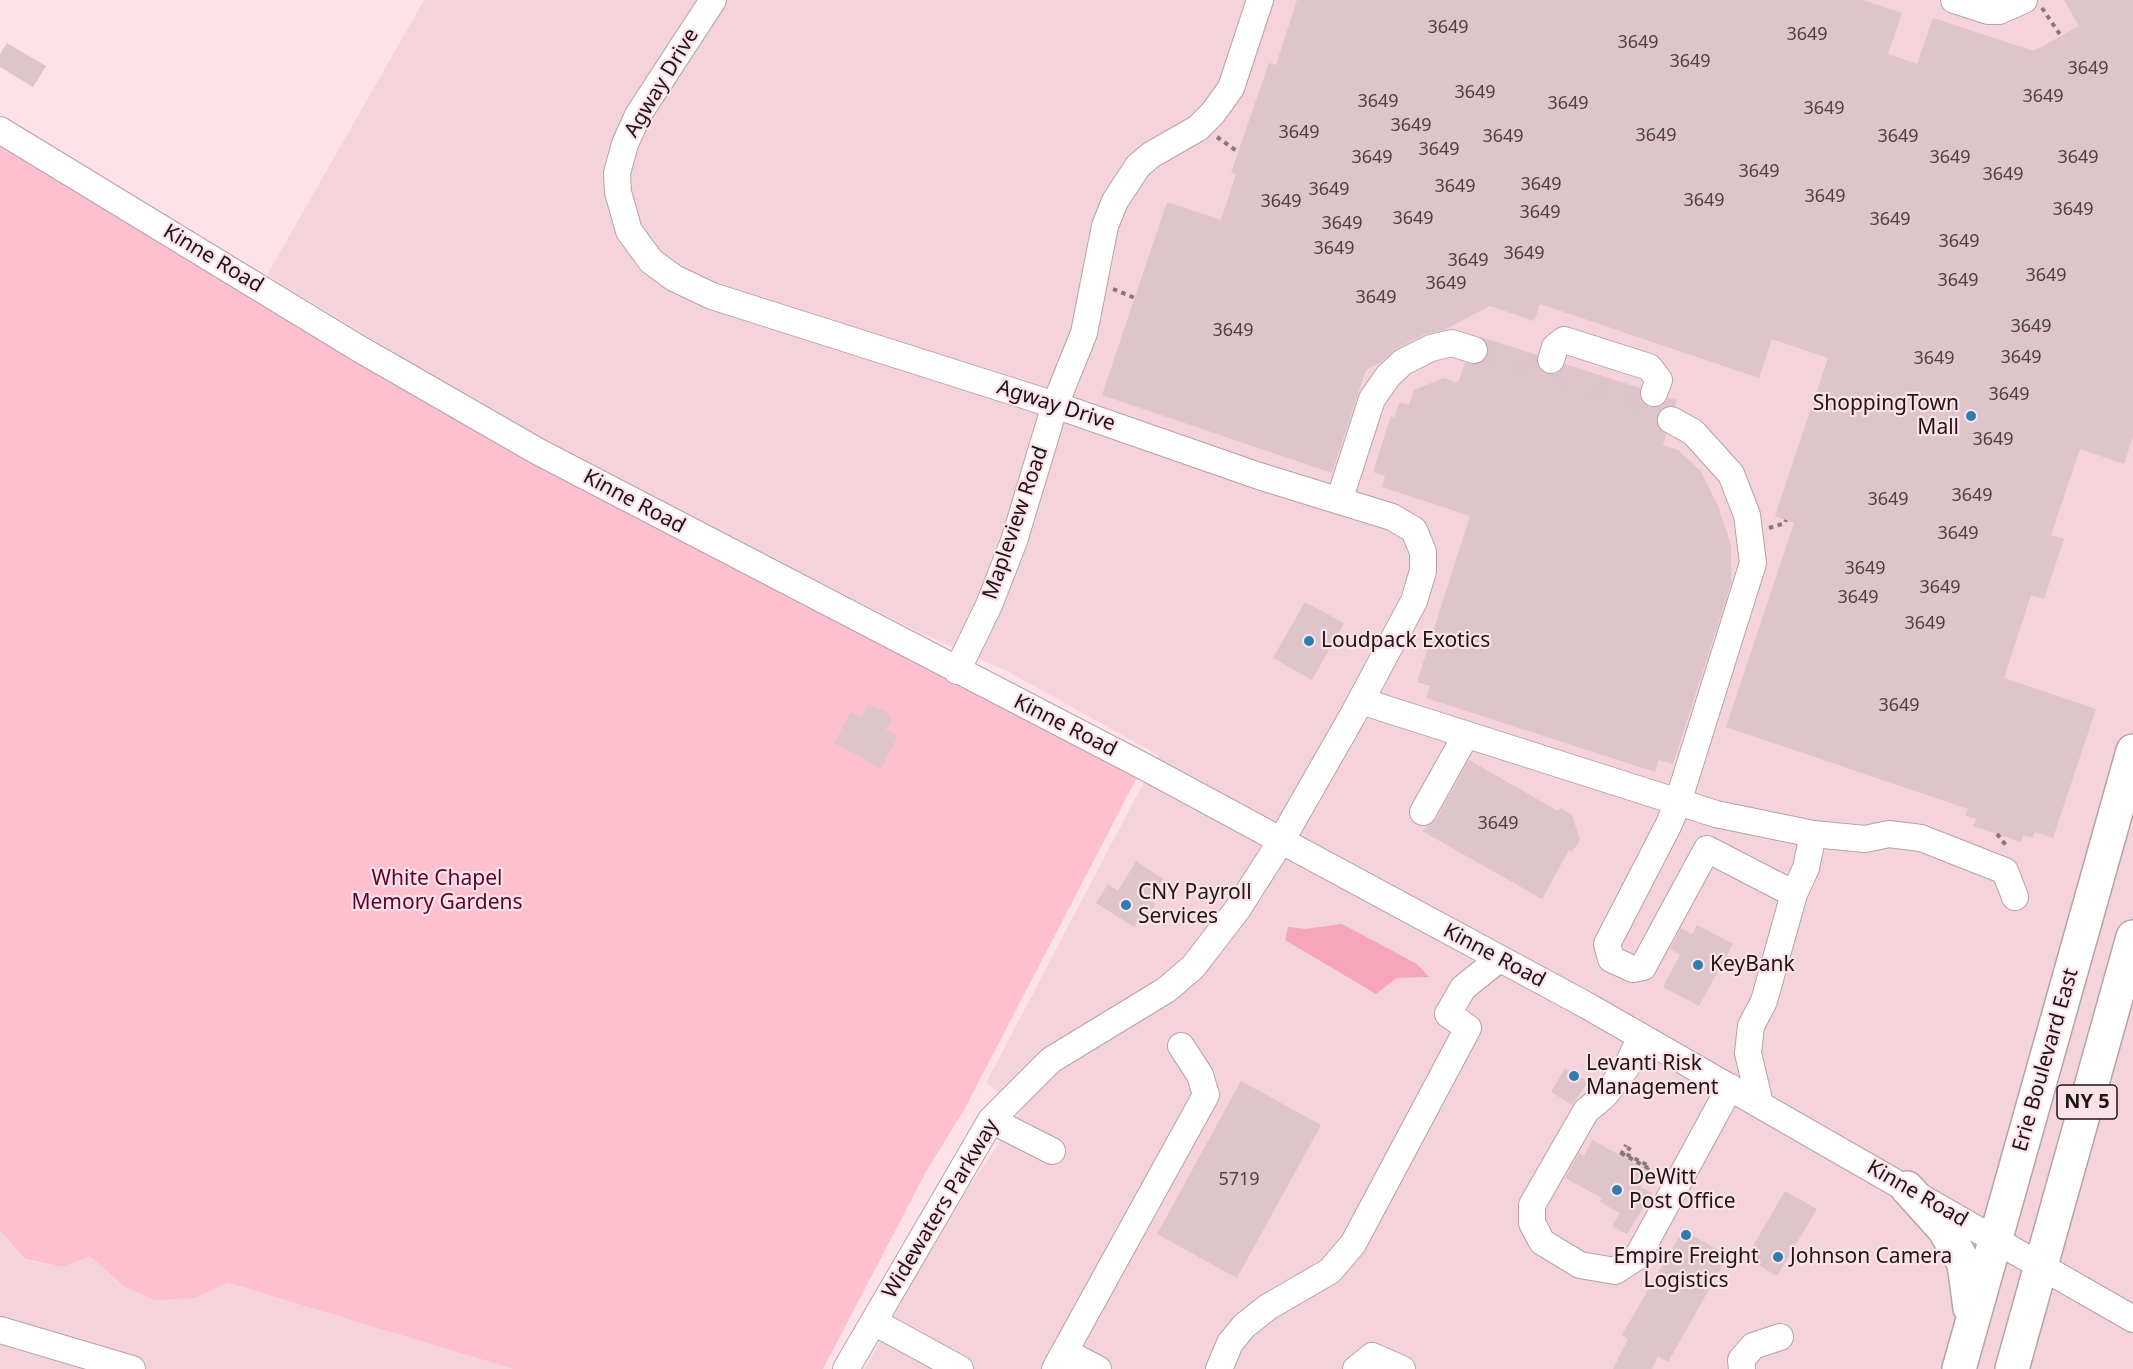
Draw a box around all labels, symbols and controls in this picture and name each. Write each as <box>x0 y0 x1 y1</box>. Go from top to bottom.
house number: 3649 <box>1427 17 1469 39</box>
street label: Agway Drive <box>620 24 704 142</box>
house number: 3649 <box>1786 24 1828 46</box>
house number: 3649 <box>1617 32 1659 54</box>
house number: 3649 <box>1669 51 1711 73</box>
house number: 3649 <box>2067 58 2109 80</box>
house number: 3649 <box>1454 82 1496 104</box>
house number: 3649 <box>2022 86 2064 108</box>
house number: 3649 <box>1357 91 1399 113</box>
house number: 3649 <box>1547 93 1589 115</box>
house number: 3649 <box>1803 98 1845 120</box>
house number: 3649 <box>1390 115 1432 137</box>
house number: 3649 <box>1278 122 1320 144</box>
house number: 3649 <box>1635 125 1677 147</box>
house number: 3649 <box>1482 126 1524 148</box>
house number: 3649 <box>1877 126 1919 148</box>
house number: 3649 <box>1418 139 1460 161</box>
house number: 3649 <box>1351 147 1393 169</box>
house number: 3649 <box>1929 147 1971 169</box>
house number: 3649 <box>2057 147 2099 169</box>
house number: 3649 <box>1738 161 1780 183</box>
house number: 3649 <box>1982 164 2024 186</box>
house number: 3649 <box>1520 174 1562 196</box>
house number: 3649 <box>1434 176 1476 198</box>
house number: 3649 <box>1308 179 1350 201</box>
house number: 3649 <box>1804 186 1846 208</box>
house number: 3649 <box>1683 190 1725 212</box>
house number: 3649 <box>1260 191 1302 213</box>
house number: 3649 <box>2052 199 2094 221</box>
house number: 3649 <box>1519 202 1561 224</box>
house number: 3649 <box>1392 208 1434 230</box>
house number: 3649 <box>1869 209 1911 231</box>
house number: 3649 <box>1321 213 1363 235</box>
street label: Kinne Road <box>158 219 268 299</box>
house number: 3649 <box>1938 231 1980 253</box>
house number: 3649 <box>1313 238 1355 260</box>
house number: 3649 <box>1503 243 1545 265</box>
house number: 3649 <box>1447 250 1489 272</box>
house number: 3649 <box>2025 265 2067 287</box>
house number: 3649 <box>1937 270 1979 292</box>
house number: 3649 <box>1425 273 1467 295</box>
house number: 3649 <box>1355 287 1397 309</box>
house number: 3649 <box>2010 316 2052 338</box>
house number: 3649 <box>1212 320 1254 342</box>
house number: 3649 <box>2000 347 2042 369</box>
house number: 3649 <box>1913 348 1955 370</box>
street label: Agway Drive <box>994 375 1118 437</box>
house number: 3649 <box>1988 384 2030 406</box>
place label: ShoppingTown Mall <box>1813 391 1959 441</box>
marker: ShoppingTown Mall <box>1964 409 1978 423</box>
house number: 3649 <box>1972 429 2014 451</box>
street label: Mapleview Road <box>978 443 1054 603</box>
street label: Kinne Road <box>579 465 689 539</box>
house number: 3649 <box>1951 485 1993 507</box>
house number: 3649 <box>1867 489 1909 511</box>
house number: 3649 <box>1937 523 1979 545</box>
house number: 3649 <box>1844 558 1886 580</box>
house number: 3649 <box>1919 577 1961 599</box>
house number: 3649 <box>1837 587 1879 609</box>
house number: 3649 <box>1904 613 1946 635</box>
place label: Loudpack Exotics <box>1321 628 1490 654</box>
marker: Loudpack Exotics <box>1302 634 1316 648</box>
street label: Kinne Road <box>1009 689 1121 763</box>
house number: 3649 <box>1878 695 1920 717</box>
house number: 3649 <box>1477 813 1519 835</box>
park label: White Chapel Memory Gardens <box>351 866 523 916</box>
place label: CNY Payroll Services <box>1138 880 1252 930</box>
marker: CNY Payroll Services <box>1119 898 1133 912</box>
street label: Kinne Road <box>1439 919 1549 993</box>
place label: KeyBank <box>1710 952 1795 978</box>
marker: KeyBank <box>1691 958 1705 972</box>
street label: Erie Boulevard East <box>2008 965 2084 1155</box>
place label: Levanti Risk Management <box>1586 1051 1718 1101</box>
marker: Levanti Risk Management <box>1567 1069 1581 1083</box>
road number: NY 5 <box>2057 1085 2117 1119</box>
street label: Widewaters Parkway <box>878 1115 1004 1303</box>
street label: Kinne Road <box>1862 1155 1972 1233</box>
place label: DeWitt Post Office <box>1629 1165 1736 1215</box>
house number: 5719 <box>1218 1169 1260 1191</box>
marker: DeWitt Post Office <box>1610 1183 1624 1197</box>
marker: Empire Freight Logistics <box>1679 1228 1693 1242</box>
place label: Empire Freight Logistics <box>1613 1244 1759 1294</box>
place label: Johnson Camera <box>1790 1244 1952 1270</box>
marker: Johnson Camera <box>1771 1250 1785 1264</box>

